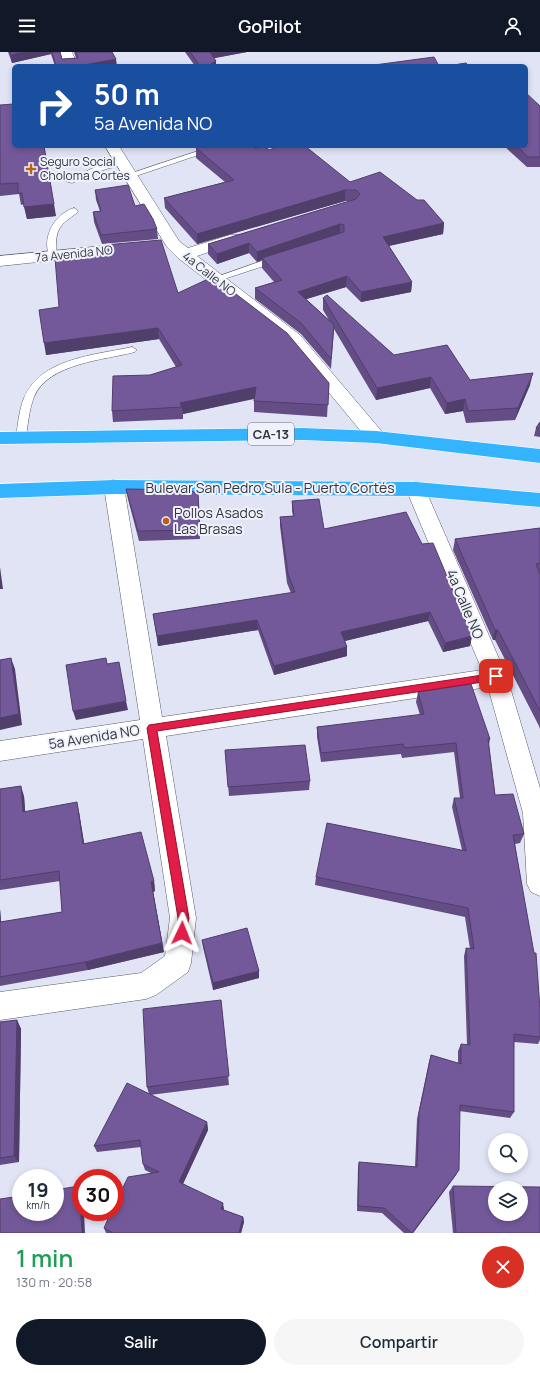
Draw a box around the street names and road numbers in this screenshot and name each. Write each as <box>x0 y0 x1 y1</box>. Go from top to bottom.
street label: 7a Avenida NO <box>34 241 114 266</box>
street label: 4a Calle NO <box>179 247 240 300</box>
road number: CA-13 <box>248 423 294 445</box>
street label: Bulevar San Pedro Sula - Puerto Cortés <box>145 478 395 497</box>
street label: 4a Calle NO <box>442 566 489 642</box>
street label: 5a Avenida NO <box>47 720 141 753</box>

